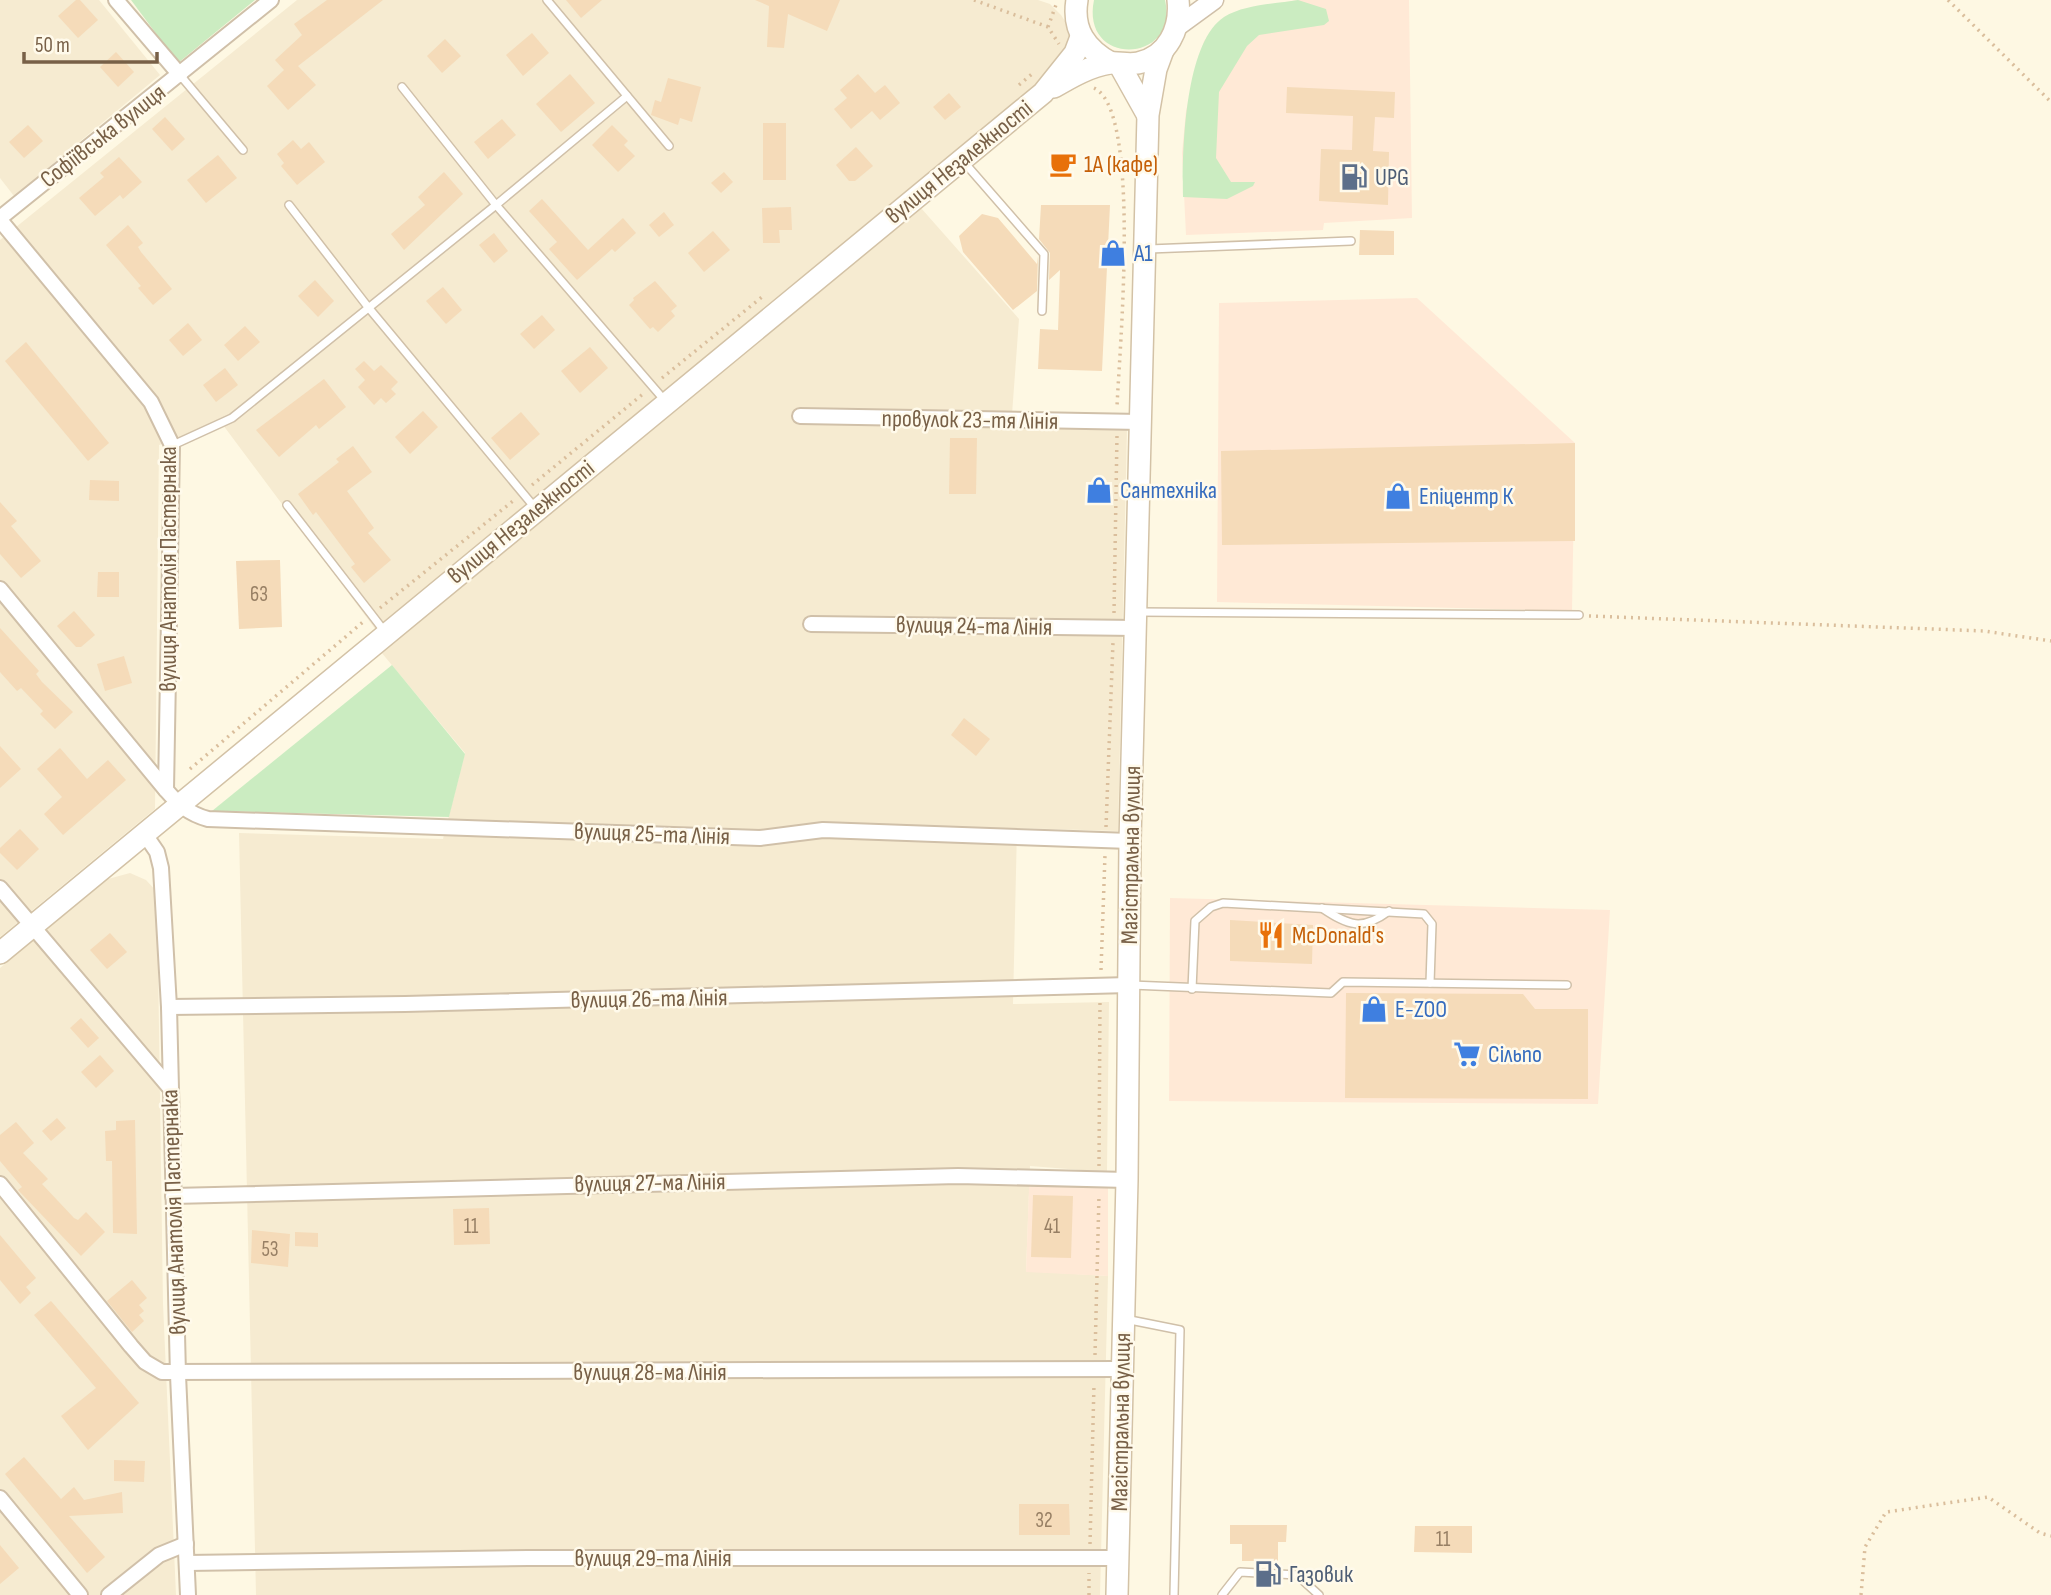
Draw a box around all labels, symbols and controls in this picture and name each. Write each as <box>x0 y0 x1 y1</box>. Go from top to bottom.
scale bar <box>24 21 158 65</box>
text: 50 m <box>35 33 70 58</box>
street label: Софіївська вулиця <box>34 78 172 194</box>
street label: вулиця Незалежності <box>880 94 1038 230</box>
cafe icon: 1А (кафе) <box>1048 149 1078 179</box>
place label: 1А (кафе) <box>1084 150 1158 179</box>
fuel station icon: UPG <box>1339 162 1369 192</box>
place label: UPG <box>1375 163 1409 192</box>
shop icon: А1 <box>1098 238 1128 268</box>
place label: А1 <box>1133 239 1153 268</box>
street label: провулок 23-тя Лінія <box>881 404 1059 436</box>
street label: вулиця Анатолія Пастернака <box>154 446 183 692</box>
street label: вулиця Незалежності <box>442 454 600 590</box>
shop icon: Сантехніка <box>1084 475 1114 505</box>
place label: Сантехніка <box>1120 476 1217 505</box>
shop icon: Епіцентр К <box>1383 481 1413 511</box>
place label: Епіцентр К <box>1419 482 1514 511</box>
house number: 63 <box>250 582 268 607</box>
street label: вулиця 24-та Лінія <box>896 610 1052 642</box>
street label: Магістральна вулиця <box>1115 765 1147 945</box>
street label: вулиця 25-та Лінія <box>573 817 731 851</box>
restaurant icon: McDonald's <box>1256 920 1286 950</box>
place label: McDonald's <box>1292 921 1384 950</box>
street label: вулиця 26-та Лінія <box>570 983 728 1015</box>
shop icon: E-ZOO <box>1359 994 1389 1024</box>
place label: E-ZOO <box>1395 995 1447 1024</box>
supermarket icon: Сільпо <box>1452 1039 1482 1069</box>
place label: Сільпо <box>1488 1040 1542 1069</box>
street label: вулиця Анатолія Пастернака <box>155 1089 193 1335</box>
street label: вулиця 27-ма Лінія <box>574 1167 726 1199</box>
house number: 11 <box>464 1214 479 1239</box>
house number: 41 <box>1044 1214 1061 1239</box>
house number: 53 <box>261 1237 279 1262</box>
street label: Магістральна вулиця <box>1105 1332 1137 1512</box>
street label: вулиця 28-ма Лінія <box>573 1358 727 1387</box>
house number: 32 <box>1035 1508 1053 1533</box>
house number: 11 <box>1436 1527 1451 1552</box>
street label: вулиця 29-та Лінія <box>574 1544 732 1573</box>
fuel station icon: Газовик <box>1253 1559 1283 1589</box>
place label: Газовик <box>1289 1560 1354 1589</box>

